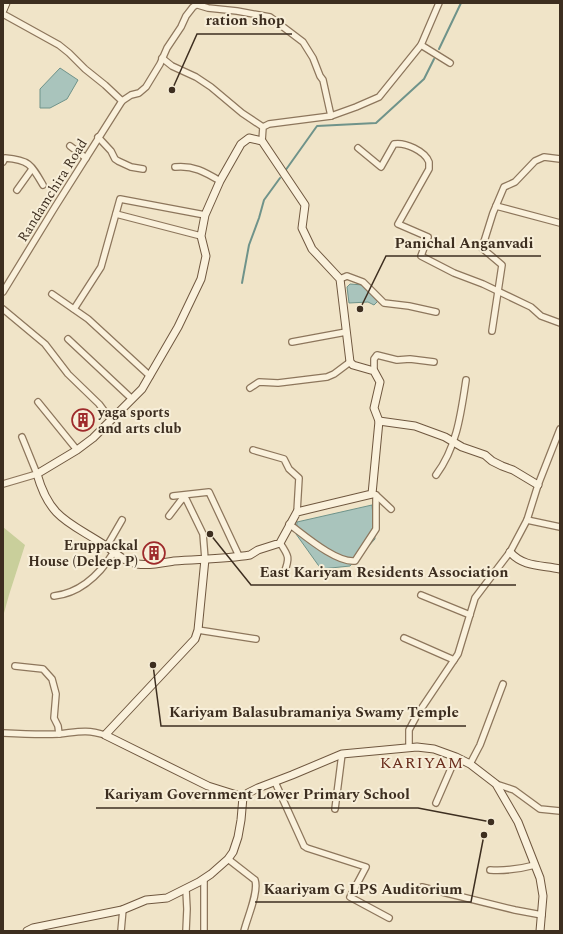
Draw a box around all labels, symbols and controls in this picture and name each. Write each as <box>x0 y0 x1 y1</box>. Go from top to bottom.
callout: ration shop <box>197 7 292 34</box>
text: ration shop <box>205 9 285 32</box>
street label: Randamchira Road <box>12 135 93 246</box>
callout: Panichal Anganvadi <box>386 229 541 256</box>
text: Panichal Anganvadi <box>394 232 534 255</box>
place label: yaga sports and arts club <box>97 402 181 439</box>
building icon: yaga sports and arts club <box>70 407 96 433</box>
place label: Eruppackal House (Deleep P) <box>28 535 138 572</box>
building icon: Eruppackal House (Deleep P) <box>141 540 167 566</box>
callout: East Kariyam Residents Association <box>251 558 516 585</box>
text: East Kariyam Residents Association <box>259 561 509 584</box>
callout: Kariyam Balasubramaniya Swamy Temple <box>161 699 466 726</box>
text: Kariyam Balasubramaniya Swamy Temple <box>169 701 459 724</box>
district label: KARIYAM <box>380 751 464 775</box>
callout: Kariyam Government Lower Primary School <box>96 781 418 808</box>
text: Kariyam Government Lower Primary School <box>104 783 410 806</box>
callout: Kaariyam G LPS Auditorium <box>255 875 471 902</box>
text: Kaariyam G LPS Auditorium <box>263 878 463 901</box>

